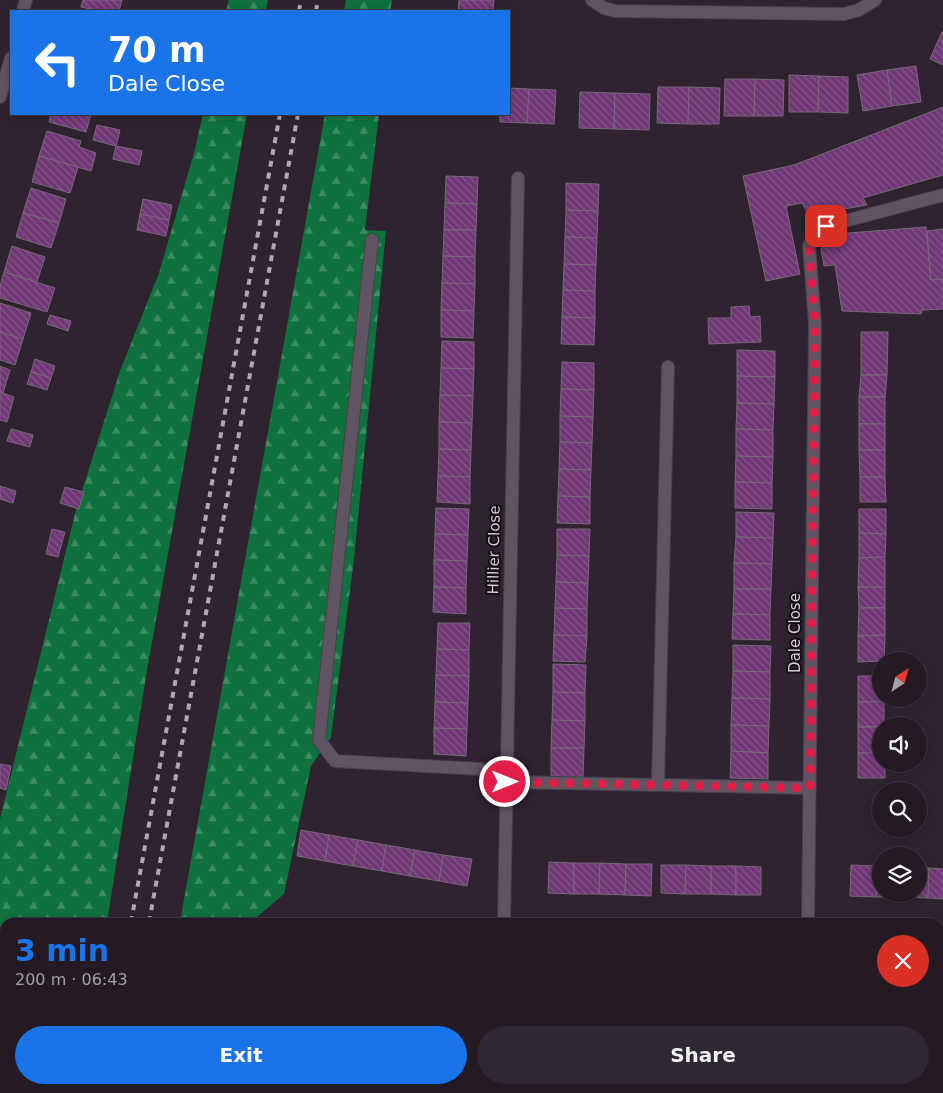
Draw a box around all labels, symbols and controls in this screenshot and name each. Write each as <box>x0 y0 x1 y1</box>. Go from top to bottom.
icon: left <box>25 30 90 95</box>
text: 70 m <box>108 30 205 70</box>
text: Dale Close <box>108 71 225 96</box>
pin <box>805 205 847 247</box>
icon: arrive <box>812 212 840 240</box>
street label: Hillier Close <box>484 505 504 595</box>
street label: Dale Close <box>786 593 804 673</box>
north arrow <box>872 652 928 708</box>
map controls <box>872 652 927 902</box>
button: sound <box>872 717 927 772</box>
position arrow <box>478 755 530 807</box>
button: search <box>872 782 927 837</box>
button: layers <box>872 847 927 902</box>
text: 3 min <box>15 933 109 968</box>
button: close <box>877 935 929 987</box>
text: 200 m · 06:43 <box>15 970 128 989</box>
button: Exit <box>15 1026 467 1084</box>
button: Share <box>477 1026 929 1084</box>

